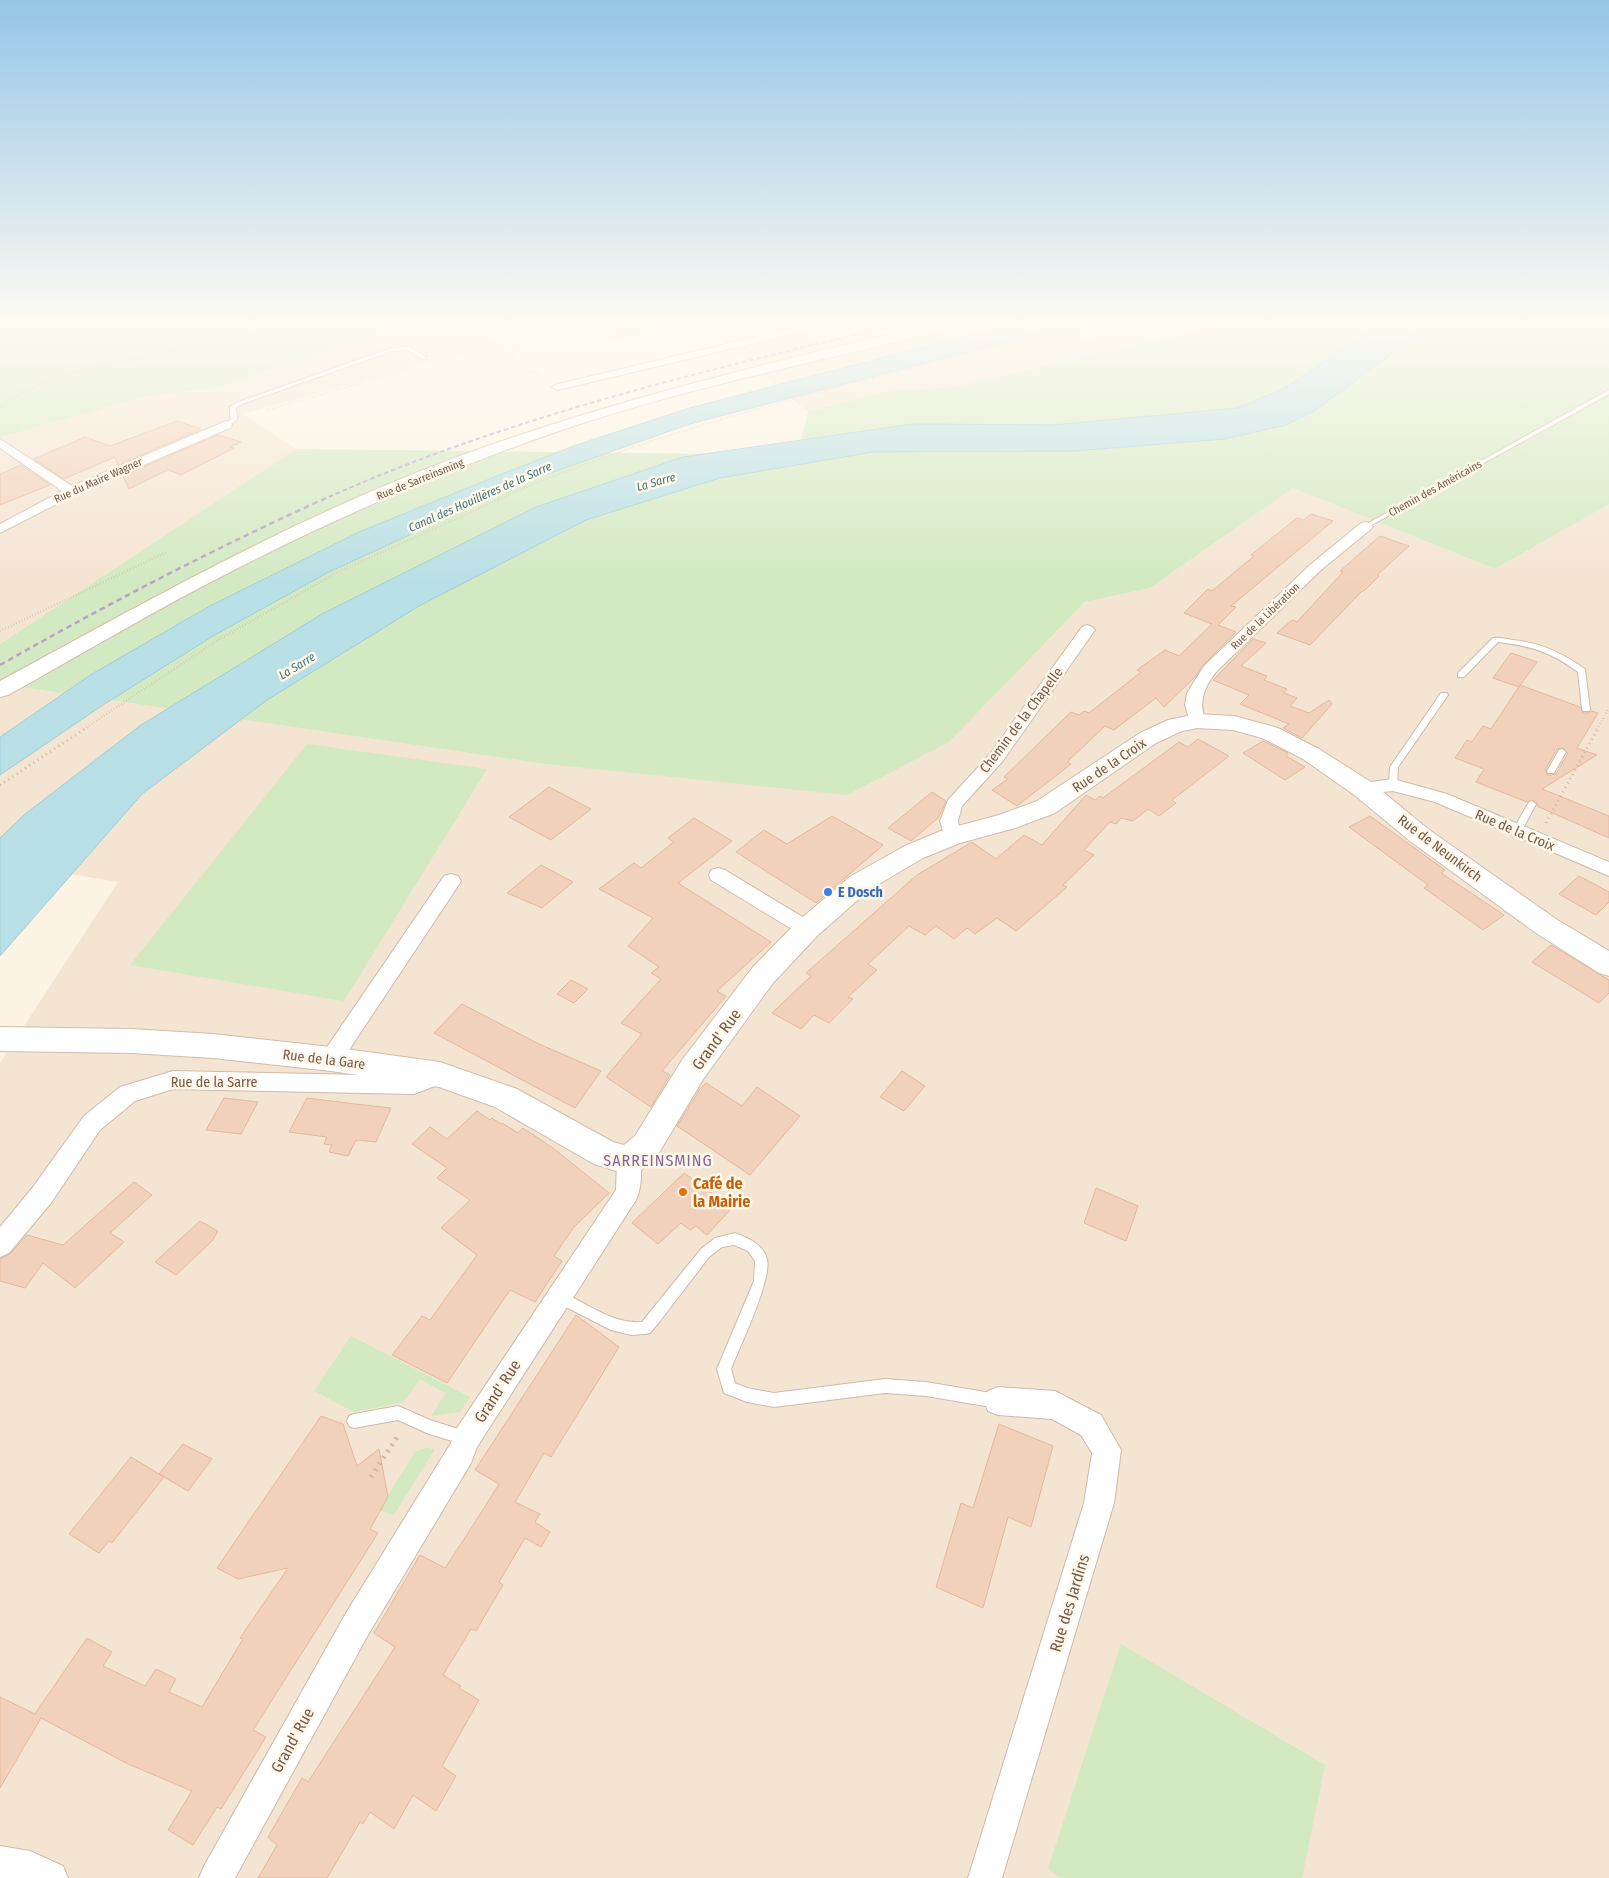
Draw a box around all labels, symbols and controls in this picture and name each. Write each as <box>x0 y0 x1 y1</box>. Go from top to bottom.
street label: Rue du Maire Wagner <box>52 455 144 506</box>
street label: Rue de Sarreinsming <box>375 456 466 503</box>
street label: Chemin des Américains <box>1386 457 1484 519</box>
water label: Canal des Houillères de la Sarre <box>406 459 554 535</box>
water label: La Sarre <box>635 470 677 494</box>
street label: Rue de la Libération <box>1228 580 1302 652</box>
water label: La Sarre <box>276 650 318 682</box>
street label: Chemin de la Chapelle <box>976 664 1067 776</box>
street label: Rue de la Croix <box>1069 734 1150 796</box>
street label: Rue de la Croix <box>1472 806 1558 855</box>
street label: Rue de Neunkirch <box>1394 811 1485 886</box>
place label: E Dosch <box>838 884 883 901</box>
marker: E Dosch <box>822 886 834 898</box>
street label: Grand' Rue <box>688 1005 745 1074</box>
street label: Rue de la Gare <box>282 1046 366 1073</box>
street label: Rue de la Sarre <box>171 1074 257 1091</box>
district label: SARREINSMING <box>603 1151 713 1170</box>
place label: Café de la Mairie <box>693 1174 750 1211</box>
marker: Café de la Mairie <box>677 1186 689 1198</box>
street label: Grand' Rue <box>470 1356 525 1426</box>
street label: Rue des Jardins <box>1046 1552 1093 1654</box>
street label: Grand' Rue <box>267 1704 318 1776</box>

